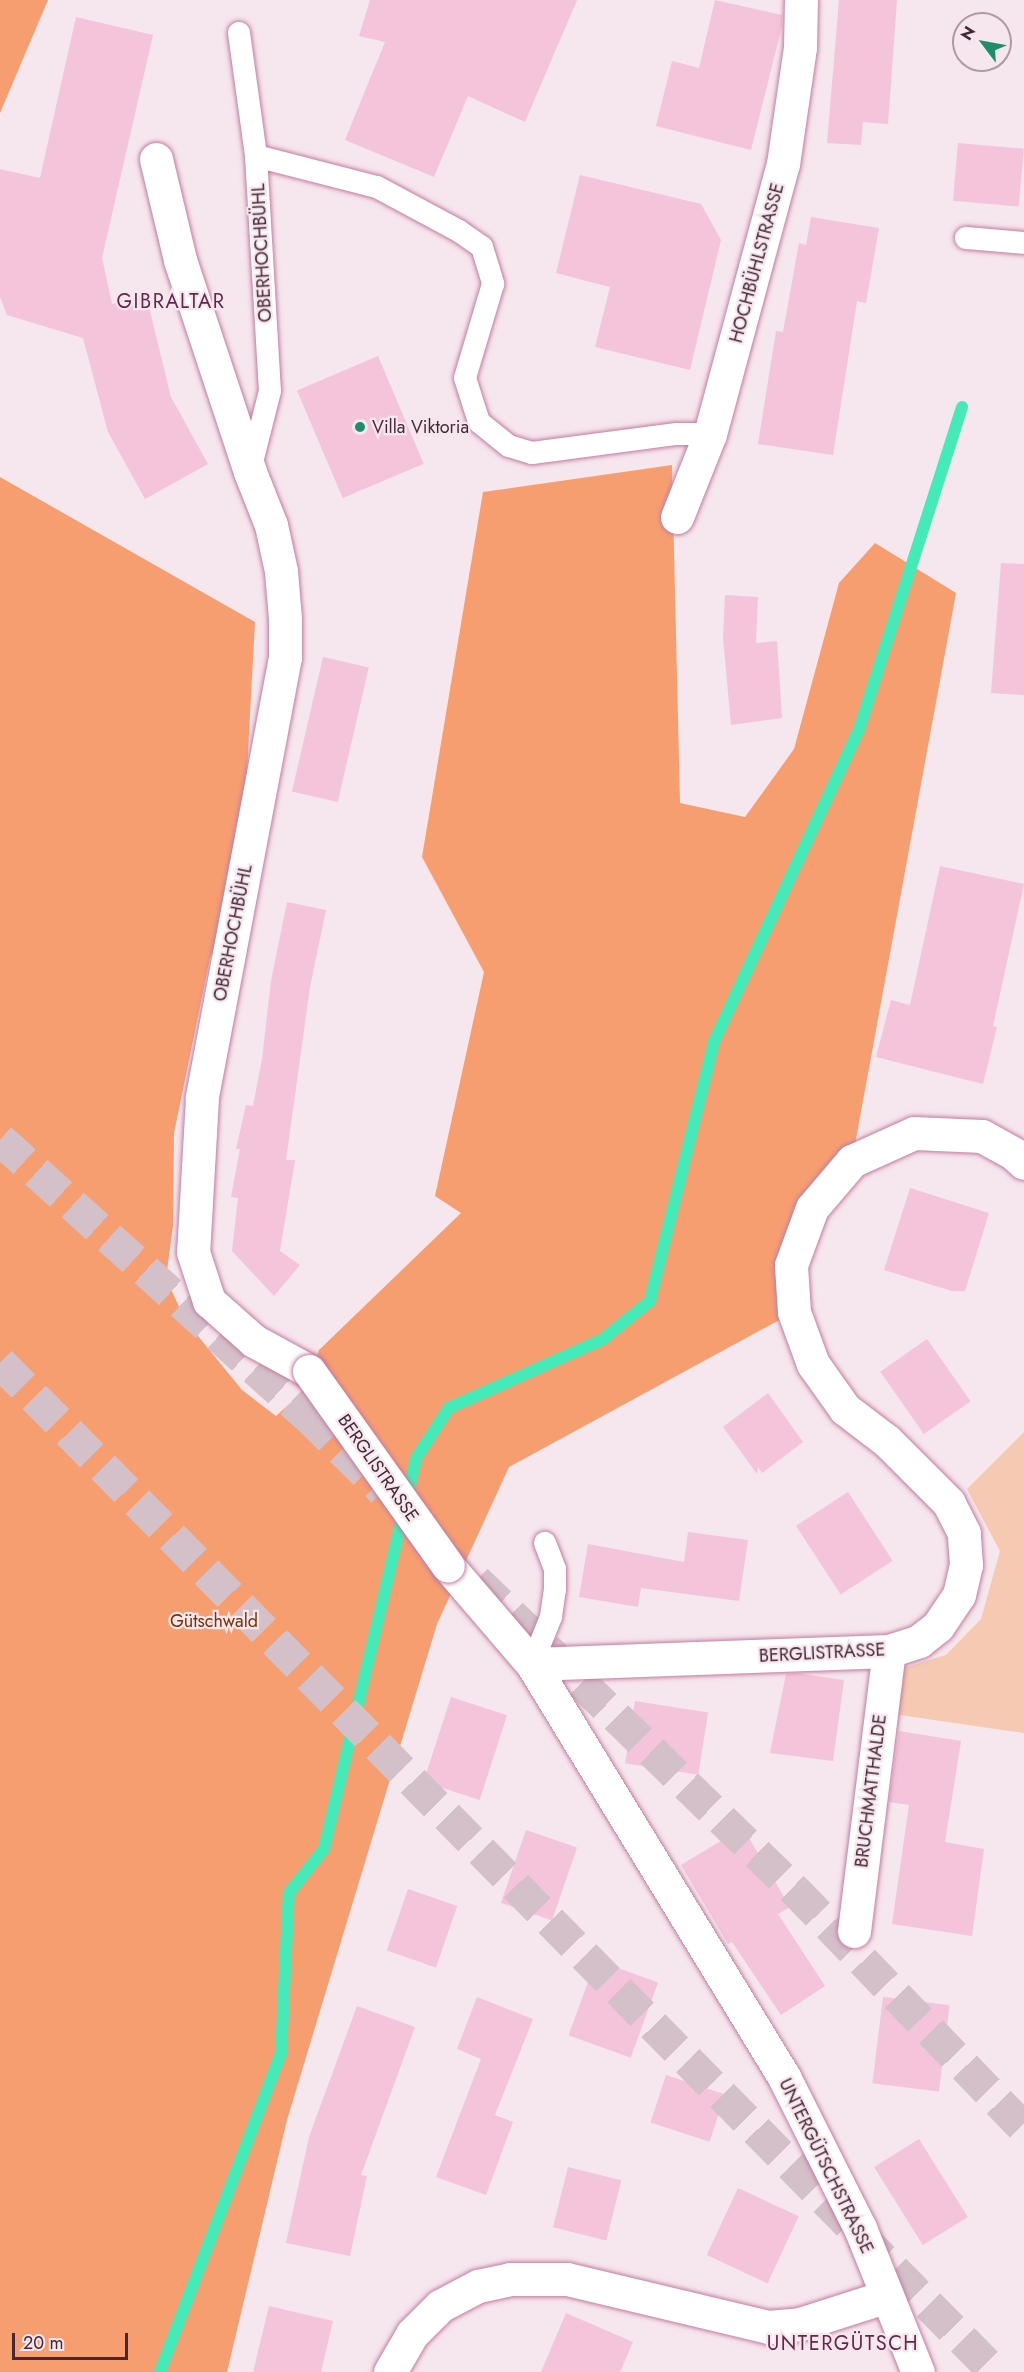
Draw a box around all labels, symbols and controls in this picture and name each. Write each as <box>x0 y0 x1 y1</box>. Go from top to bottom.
north arrow <box>952 12 1012 72</box>
text: N <box>955 22 981 45</box>
street label: HOCHBÜHLSTRASSE <box>725 181 789 345</box>
street label: OBERHOCHBÜHL <box>248 183 276 323</box>
district label: GIBRALTAR <box>117 289 225 313</box>
place label: Villa Viktoria <box>372 416 469 438</box>
marker: Villa Viktoria <box>353 420 367 434</box>
street label: OBERHOCHBÜHL <box>209 863 257 1003</box>
street label: BERGLISTRASSE <box>333 1410 423 1526</box>
park label: Gütschwald <box>170 1610 258 1632</box>
street label: BERGLISTRASSE <box>758 1639 886 1667</box>
street label: BRUCHMATTHALDE <box>851 1713 891 1869</box>
street label: UNTERGÜTSCHSTRASSE <box>774 2075 878 2257</box>
scale bar <box>15 2321 130 2359</box>
text: 20 m <box>23 2330 63 2356</box>
district label: UNTERGÜTSCH <box>767 2331 919 2355</box>

